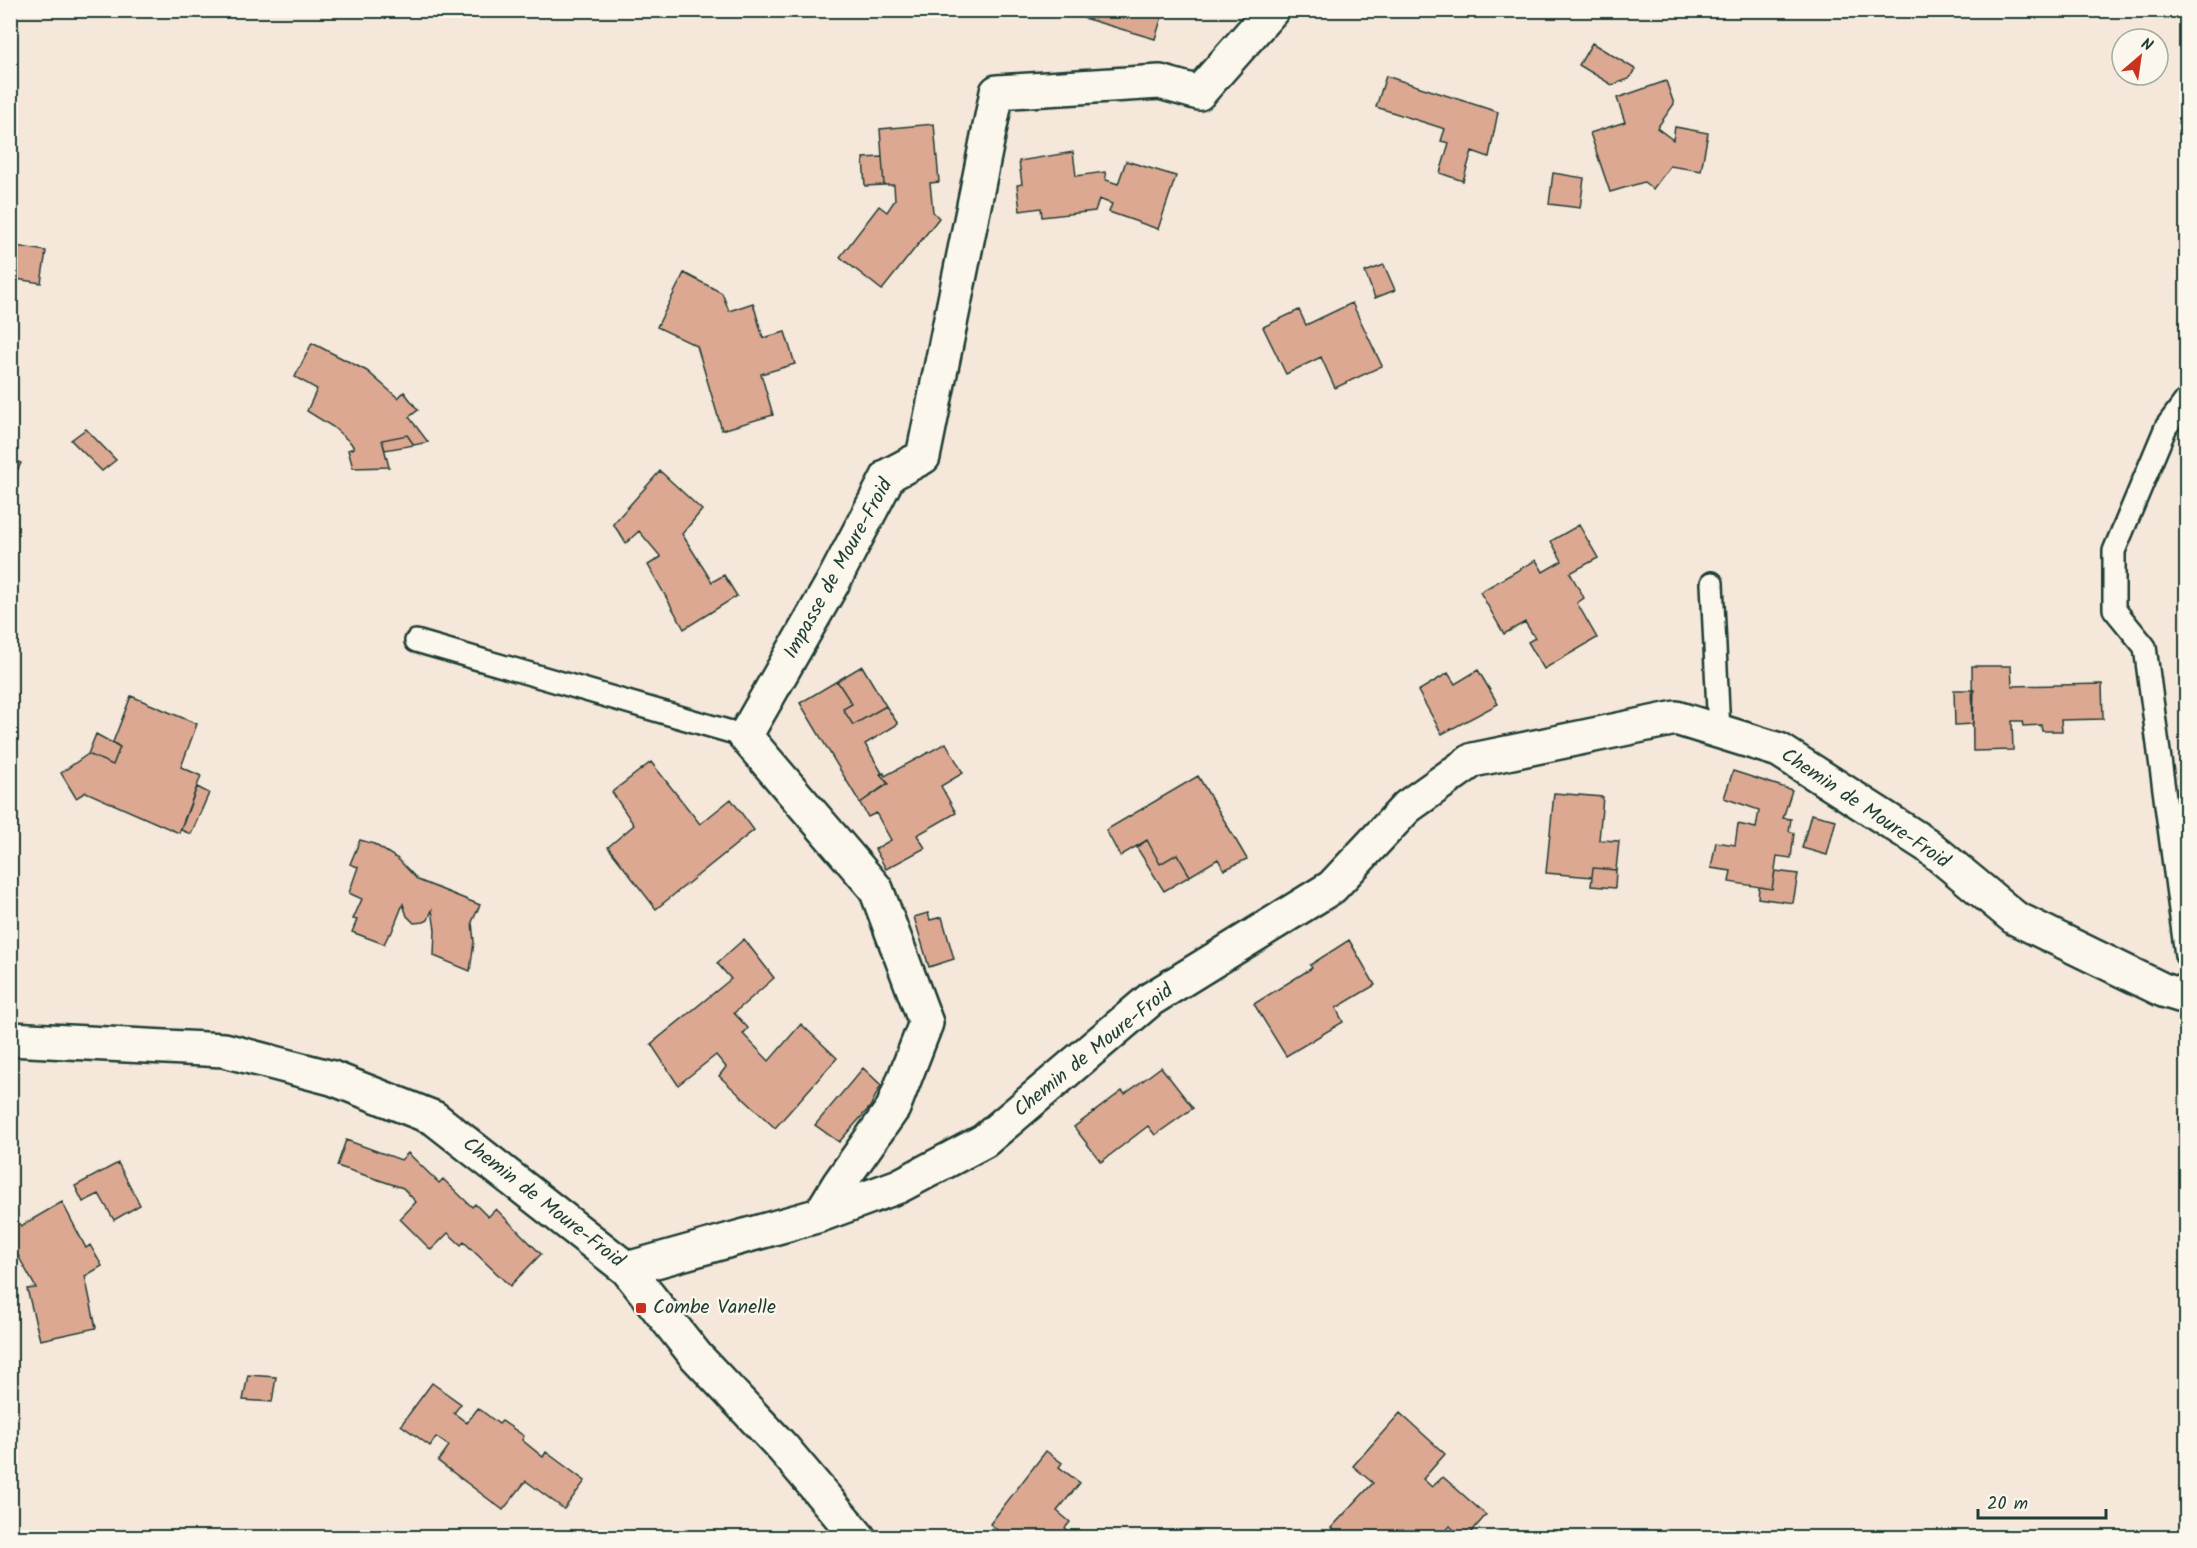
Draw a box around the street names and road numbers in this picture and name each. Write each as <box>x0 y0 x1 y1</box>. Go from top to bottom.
street label: Impasse de Moure-Froid <box>776 472 903 665</box>
street label: Chemin de Moure-Froid <box>1774 740 1957 878</box>
street label: Chemin de Moure-Froid <box>1007 976 1182 1126</box>
street label: Chemin de Moure-Froid <box>455 1129 632 1277</box>

